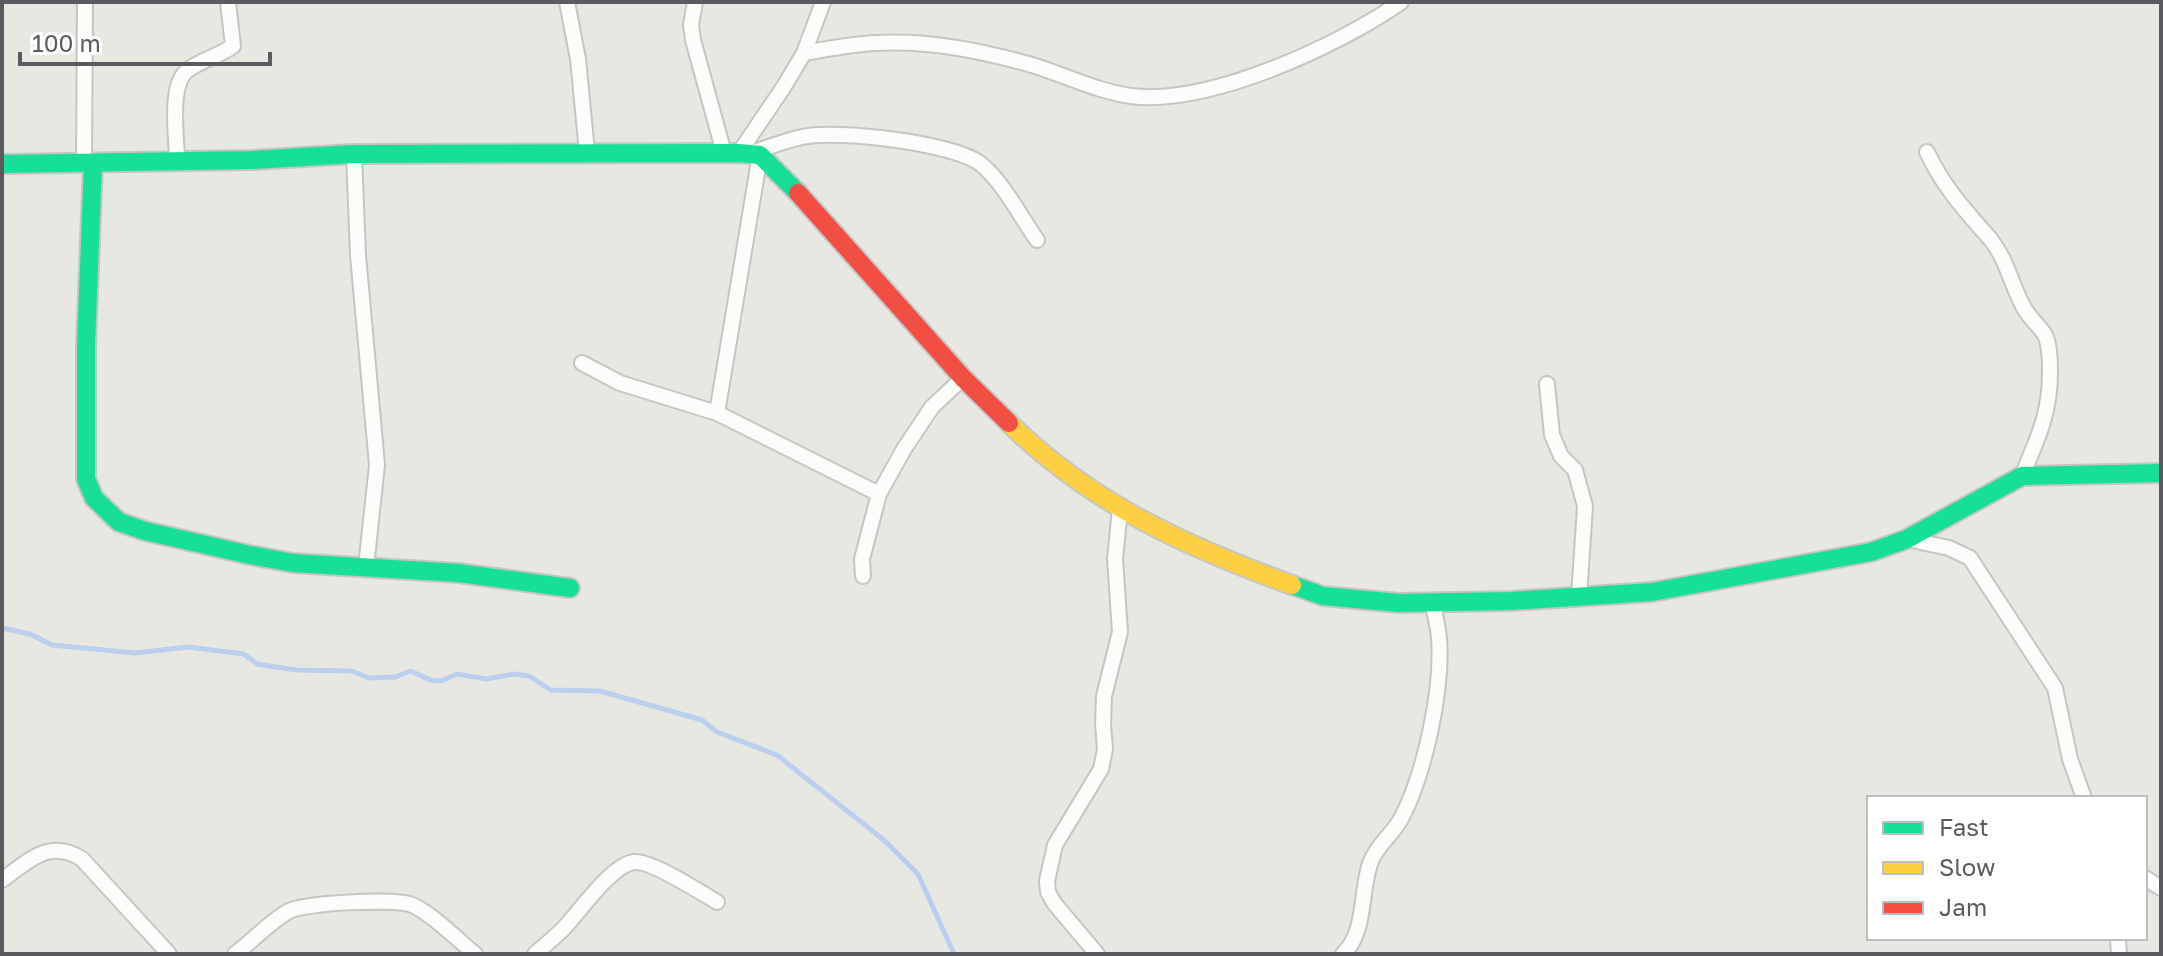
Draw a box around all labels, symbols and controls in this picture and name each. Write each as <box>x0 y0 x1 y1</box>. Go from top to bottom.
scale bar <box>20 16 270 66</box>
text: 100 m <box>32 28 101 57</box>
legend <box>1867 796 2147 940</box>
text: Fast <box>1939 812 1989 841</box>
text: Slow <box>1939 852 1995 881</box>
text: Jam <box>1939 892 1987 921</box>

